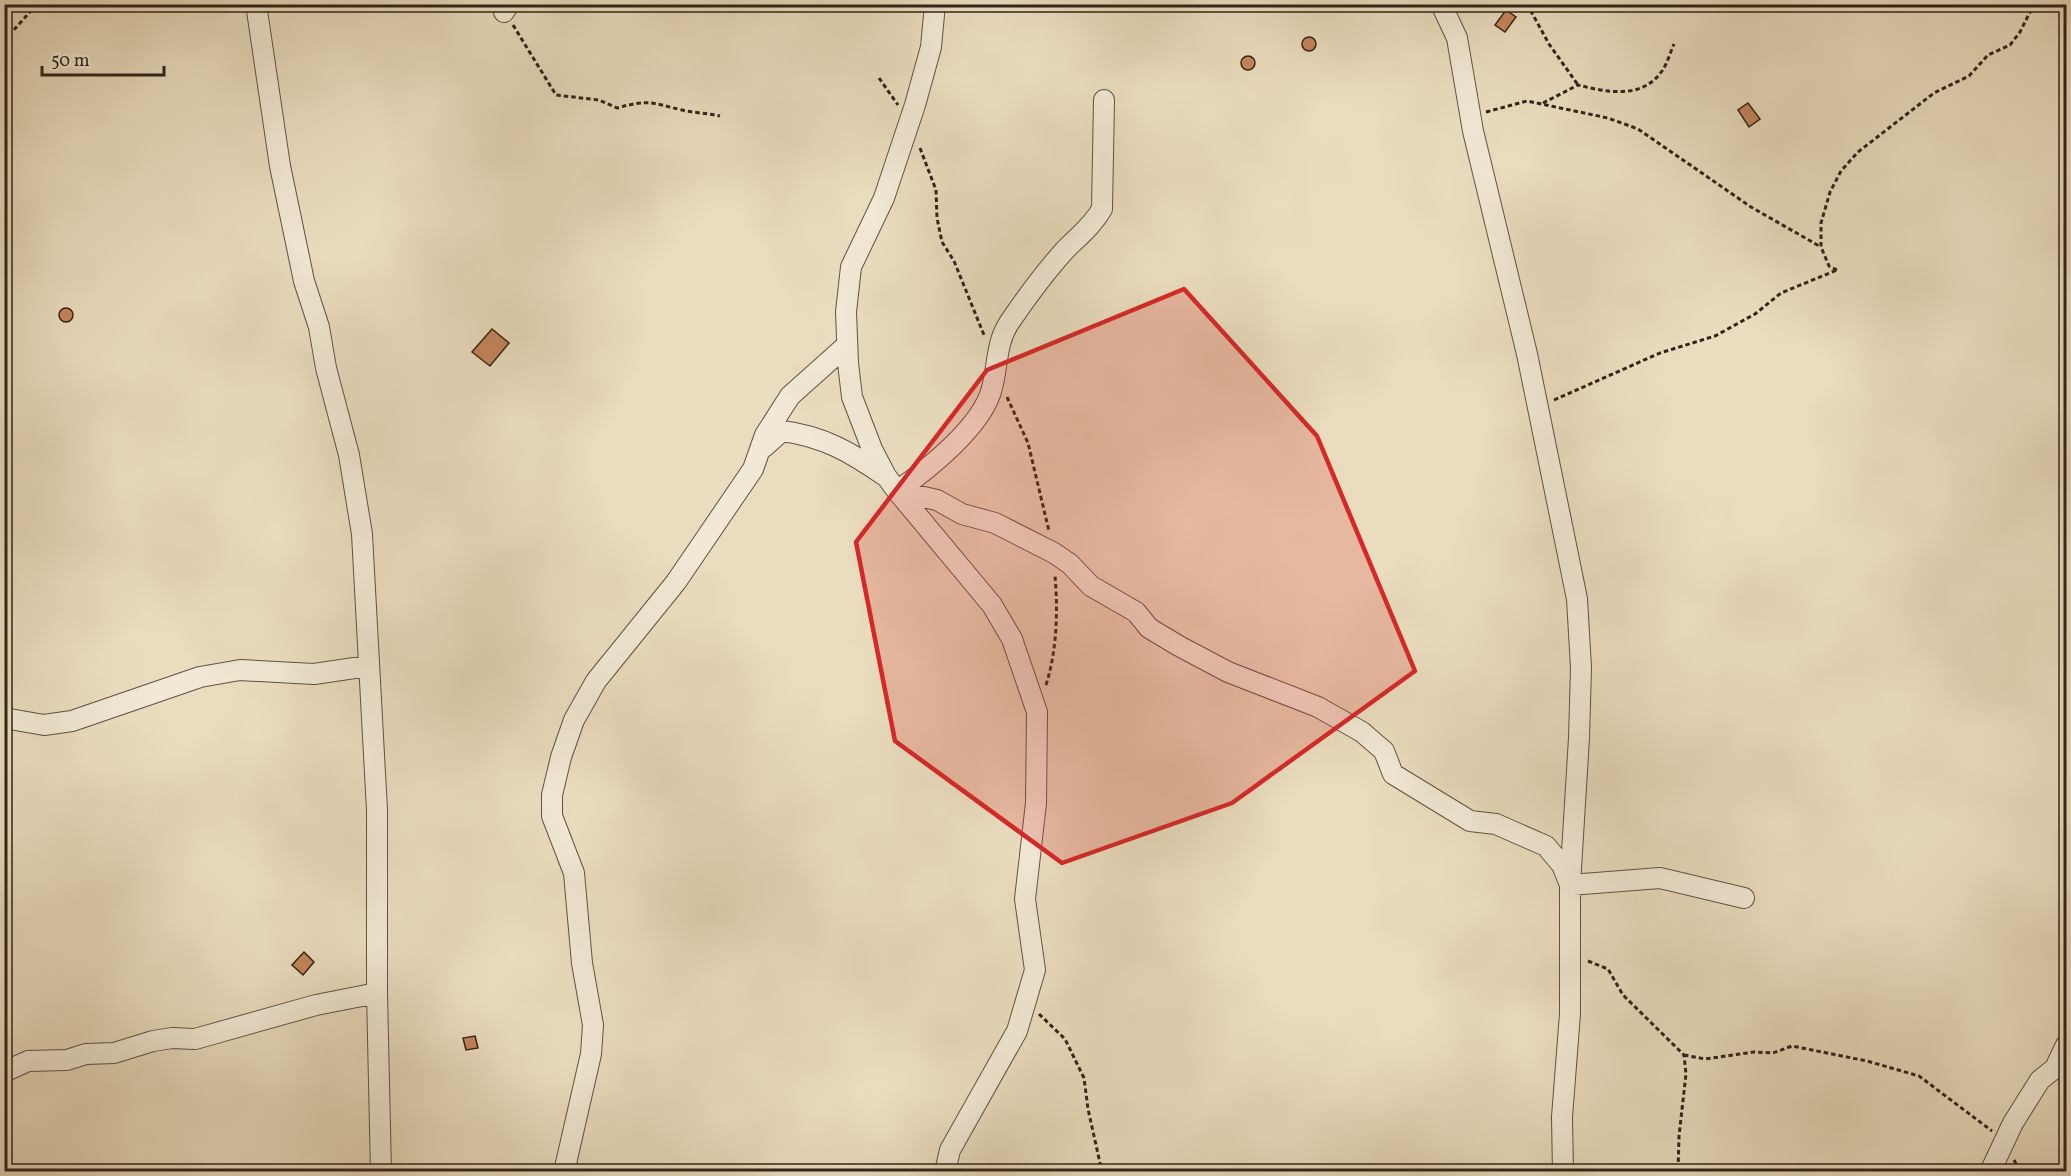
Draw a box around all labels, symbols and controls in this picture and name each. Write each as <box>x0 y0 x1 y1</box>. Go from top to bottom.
scale bar <box>42 39 164 77</box>
text: 50 m <box>51 49 90 74</box>

